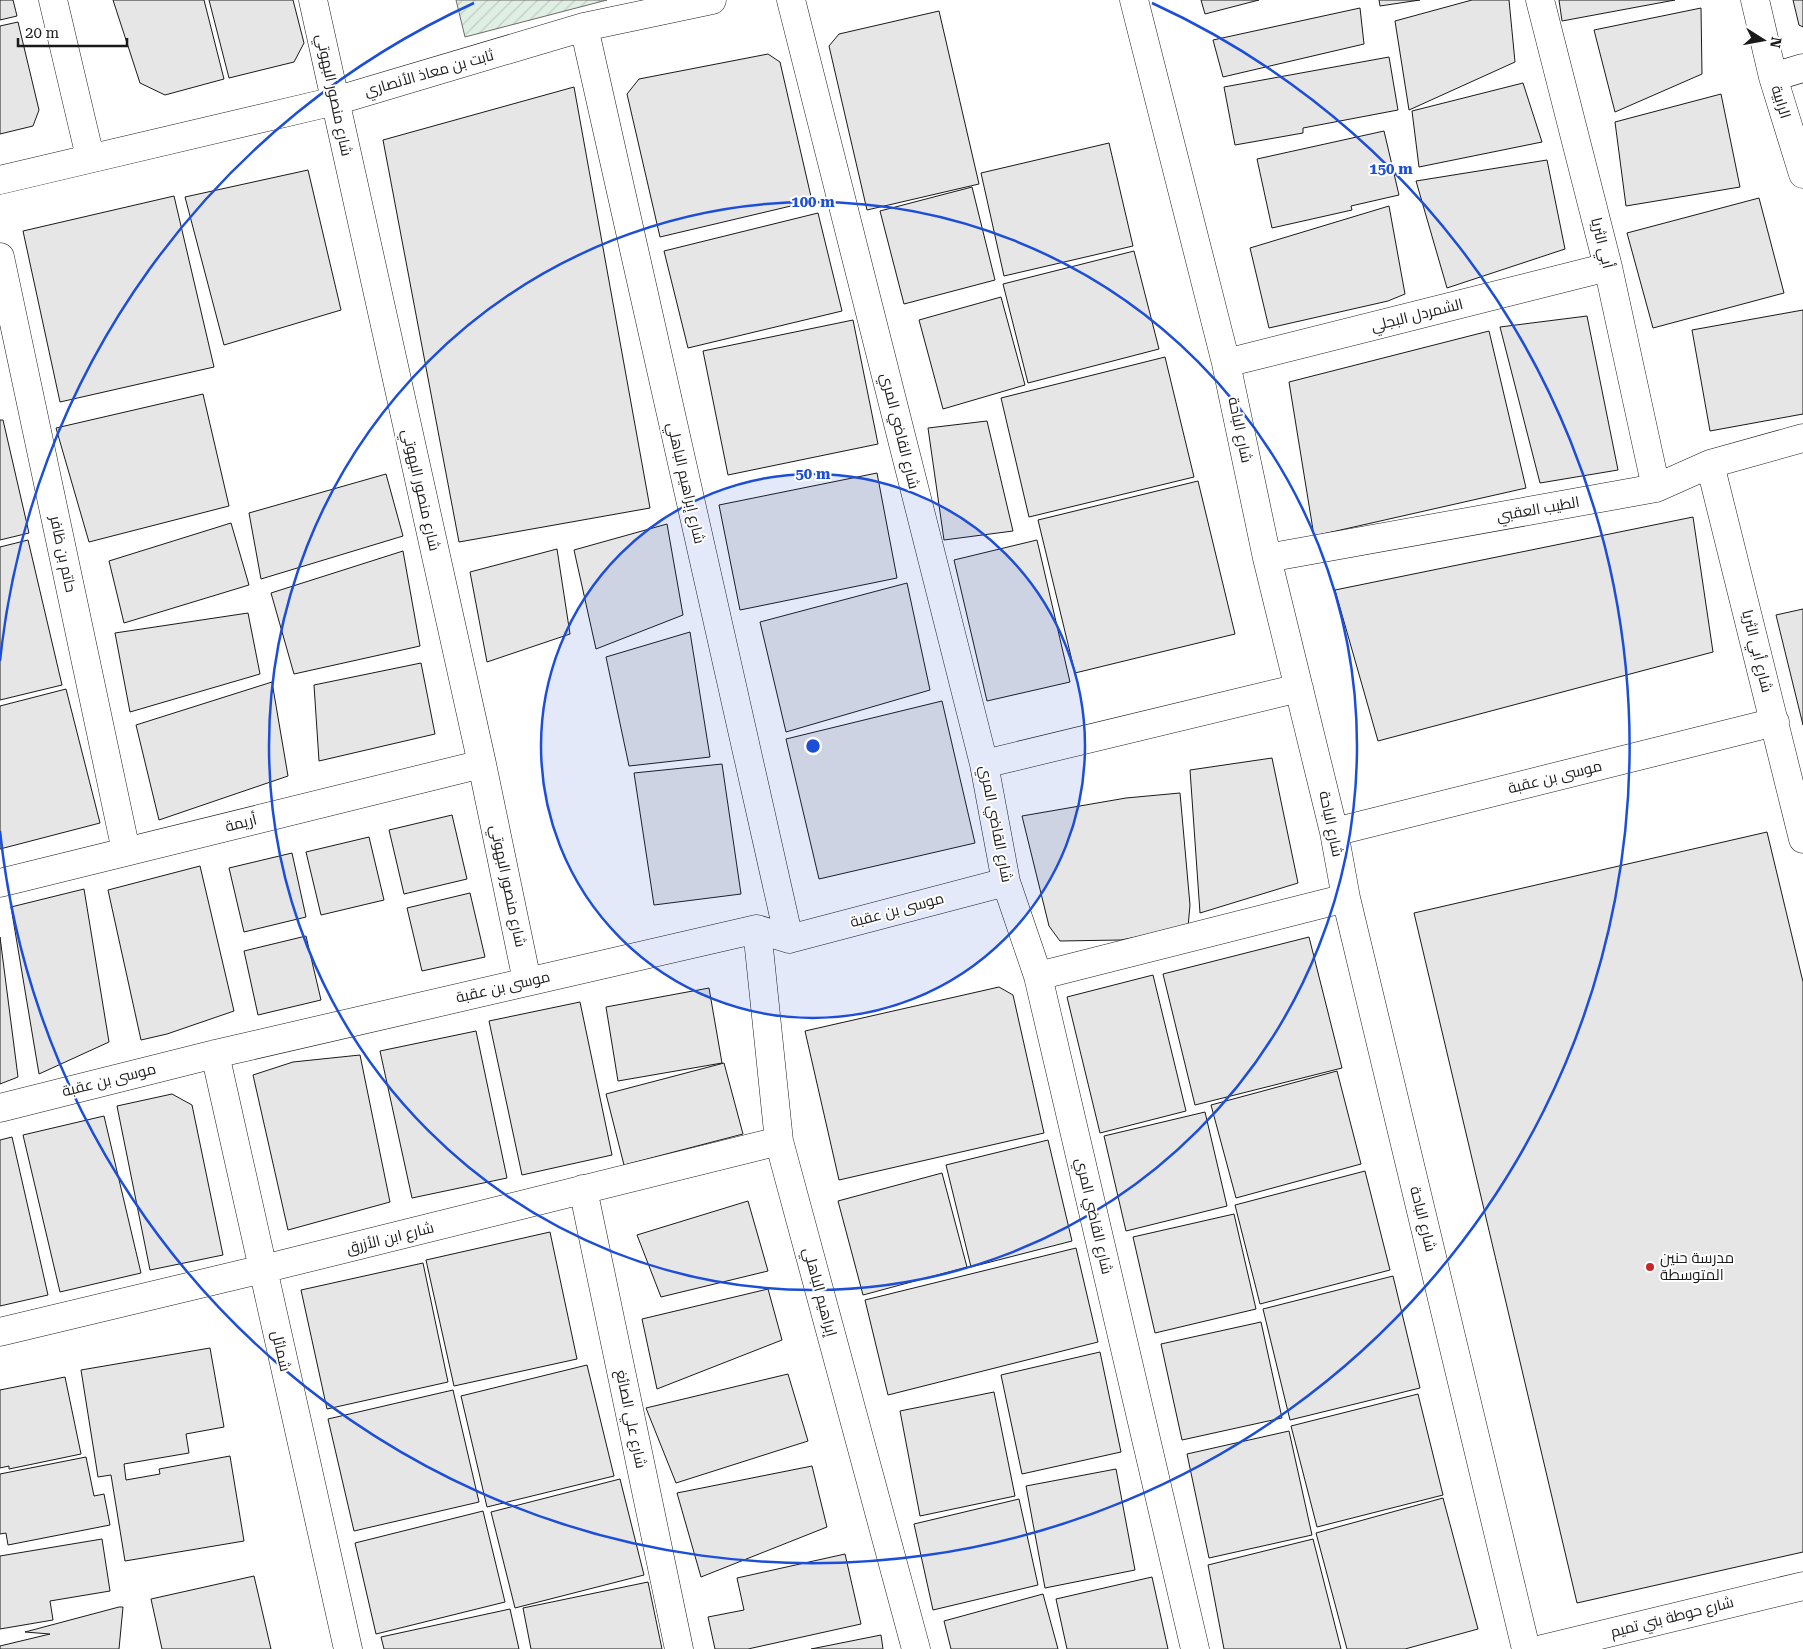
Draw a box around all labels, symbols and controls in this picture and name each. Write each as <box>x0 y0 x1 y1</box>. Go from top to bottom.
scale bar <box>18 15 126 47</box>
north arrow <box>1738 15 1788 65</box>
text: 20 m <box>25 24 60 42</box>
street label: شارع منصور البهوتي <box>309 32 356 158</box>
text: N <box>1767 36 1785 50</box>
street label: ثابت بن معاذ الأنصاري <box>362 46 497 103</box>
street label: الرابية <box>1767 83 1795 121</box>
text: 150 m <box>1369 160 1413 178</box>
text: 100 m <box>791 193 835 211</box>
street label: أبي الثريا <box>1584 215 1618 271</box>
street label: الشمردل البجلي <box>1369 295 1466 338</box>
street label: شارع القاضي المري <box>874 371 923 492</box>
street label: شارع الباحة <box>1222 395 1256 465</box>
street label: شارع إبراهيم الباهلي <box>660 420 709 546</box>
street label: شارع منصور البهوتي <box>395 427 444 553</box>
text: 50 m <box>795 465 831 483</box>
street label: الطيب العقبي <box>1495 493 1581 528</box>
street label: حاتم بن ظافر <box>45 513 80 594</box>
street label: شارع أبي الثريا <box>1735 608 1777 695</box>
centre of rings <box>804 737 822 755</box>
street label: موسى بن عقبة <box>1506 757 1604 798</box>
street label: شارع القاضي المري <box>973 764 1016 885</box>
street label: شارع الباحة <box>1313 789 1347 859</box>
street label: أريمة <box>223 809 259 836</box>
street label: شارع منصور البهوتي <box>483 823 530 949</box>
street label: موسى بن عقبة <box>848 889 946 932</box>
street label: موسى بن عقبة <box>454 967 552 1008</box>
street label: موسى بن عقبة <box>60 1060 158 1101</box>
street label: شارع القاضي المري <box>1069 1156 1116 1277</box>
street label: شارع الباحة <box>1404 1184 1440 1254</box>
street label: شارع ابن الأزرق <box>344 1218 436 1260</box>
street label: إبراهيم الباهلي <box>797 1246 841 1339</box>
place label: مدرسة حنين المتوسطة <box>1660 1249 1734 1284</box>
marker: مدرسة حنين المتوسطة <box>1644 1261 1656 1273</box>
street label: شمائل <box>267 1329 294 1373</box>
street label: شارع علي الصائغ <box>609 1368 650 1470</box>
street label: شارع حوطة بني تميم <box>1609 1593 1736 1644</box>

